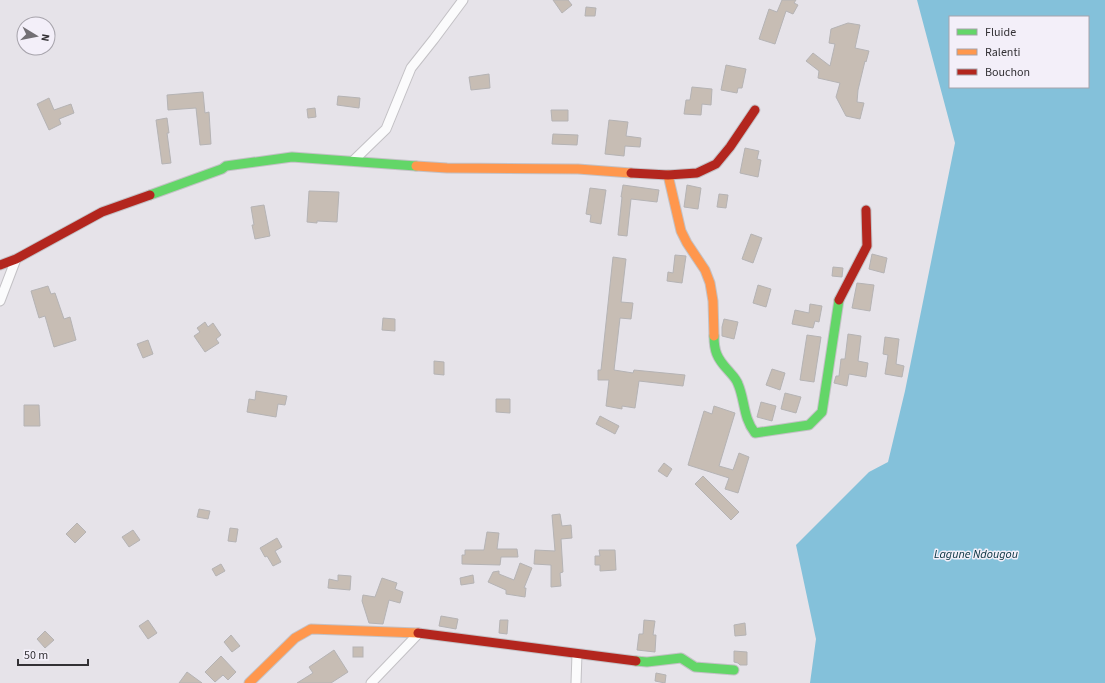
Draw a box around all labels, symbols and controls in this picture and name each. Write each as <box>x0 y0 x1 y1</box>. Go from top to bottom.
north arrow <box>16 16 56 56</box>
legend <box>949 16 1089 88</box>
text: Fluide <box>985 24 1016 41</box>
text: N <box>37 33 53 43</box>
text: Ralenti <box>985 44 1020 61</box>
text: Bouchon <box>985 64 1030 81</box>
water label: Lagune Ndougou <box>934 546 1018 563</box>
scale bar <box>18 641 88 667</box>
text: 50 m <box>24 647 48 664</box>

